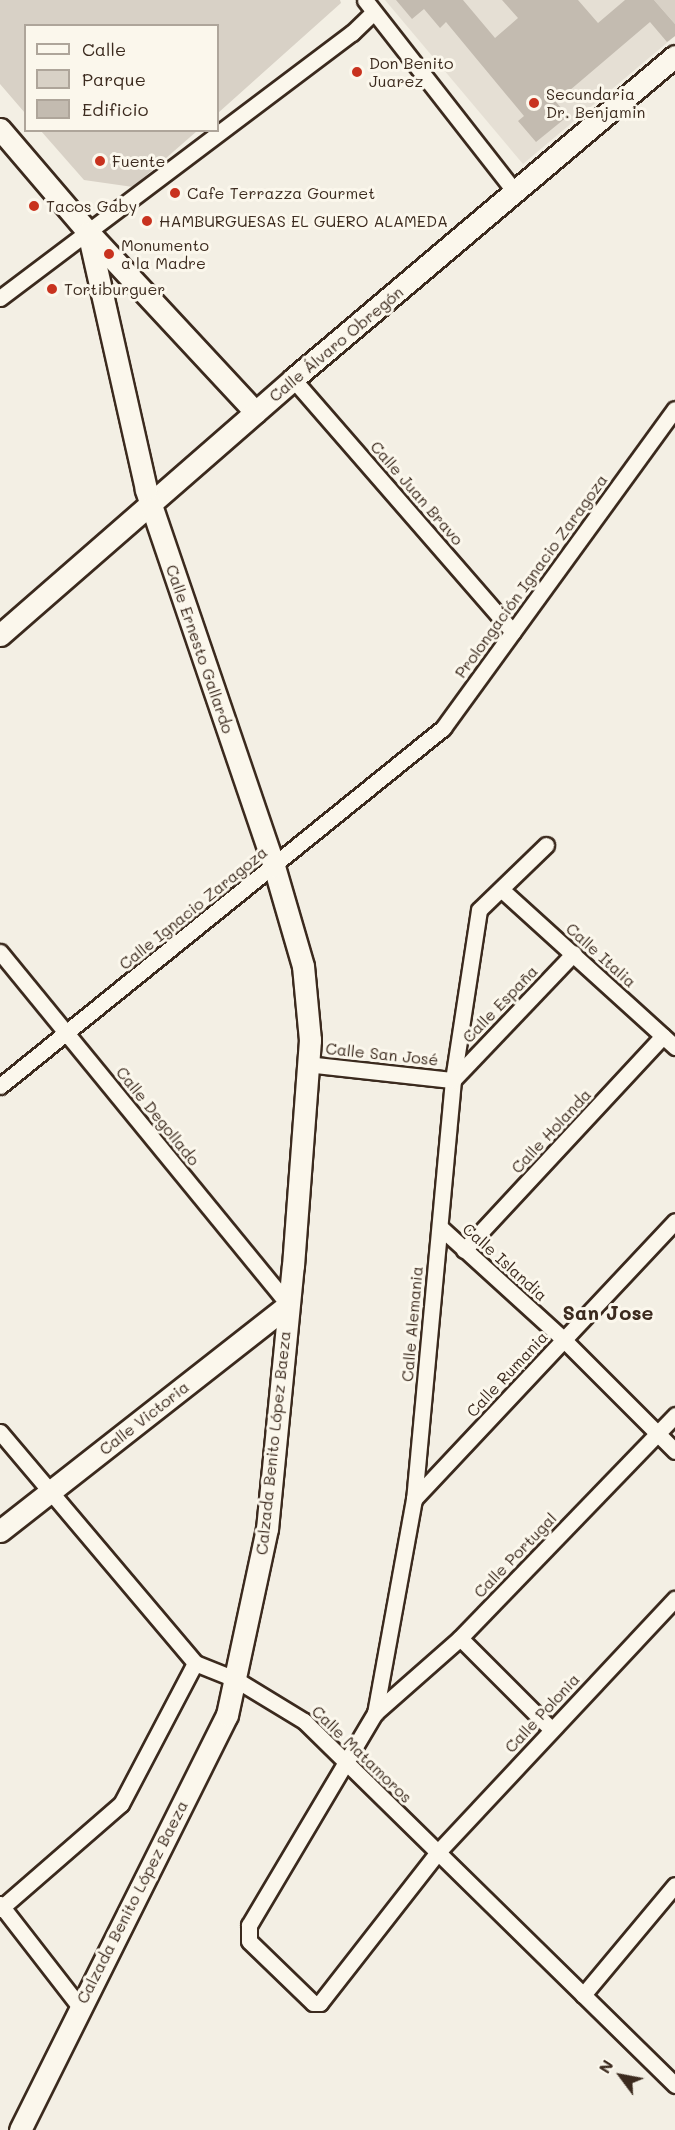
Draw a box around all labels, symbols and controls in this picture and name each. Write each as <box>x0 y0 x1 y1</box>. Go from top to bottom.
legend <box>24 24 219 132</box>
text: Calle <box>82 37 126 61</box>
place label: Don Benito Juarez <box>369 53 454 91</box>
marker: Don Benito Juarez <box>350 65 364 79</box>
text: Parque <box>82 67 146 91</box>
place label: Secundaria Dr. Benjamin <box>546 84 645 122</box>
marker: Secundaria Dr. Benjamin <box>527 96 541 110</box>
text: Edificio <box>82 97 149 121</box>
place label: Fuente <box>112 151 165 171</box>
marker: Fuente <box>93 154 107 168</box>
place label: Cafe Terrazza Gourmet <box>187 183 375 203</box>
marker: Cafe Terrazza Gourmet <box>168 186 182 200</box>
place label: Tacos Gaby <box>46 196 137 216</box>
marker: Tacos Gaby <box>27 199 41 213</box>
place label: HAMBURGUESAS EL GUERO ALAMEDA <box>159 211 448 231</box>
marker: HAMBURGUESAS EL GUERO ALAMEDA <box>140 214 154 228</box>
place label: Monumento a la Madre <box>121 235 209 273</box>
marker: Monumento a la Madre <box>102 247 116 261</box>
place label: Tortiburguer <box>64 279 165 299</box>
marker: Tortiburguer <box>45 282 59 296</box>
street label: Calle Álvaro Obregón <box>265 282 407 406</box>
street label: Calle Juan Bravo <box>367 437 467 549</box>
street label: Prolongación Ignacio Zaragoza <box>451 470 611 682</box>
street label: Calle Ernesto Gallardo <box>162 562 238 736</box>
street label: Calle Ignacio Zaragoza <box>115 842 271 974</box>
street label: Calle Italia <box>562 919 640 991</box>
street label: Calle España <box>458 961 542 1047</box>
street label: Calle San José <box>325 1039 439 1069</box>
street label: Calle Degollado <box>112 1063 204 1169</box>
street label: Calle Holanda <box>507 1085 595 1177</box>
street label: Calle Islandia <box>459 1219 551 1305</box>
street label: Calle Alemania <box>397 1265 427 1383</box>
district label: San Jose <box>563 1300 653 1324</box>
street label: Calle Rumania <box>463 1327 551 1421</box>
street label: Calzada Benito López Baeza <box>252 1330 294 1556</box>
street label: Calle Victoria <box>95 1377 193 1459</box>
street label: Calle Portugal <box>470 1508 560 1602</box>
street label: Calle Polonia <box>501 1670 583 1756</box>
street label: Calle Matamoros <box>308 1701 416 1807</box>
street label: Calzada Benito López Baeza <box>72 1797 192 2007</box>
north arrow <box>591 2046 651 2106</box>
text: N <box>593 2055 617 2077</box>

